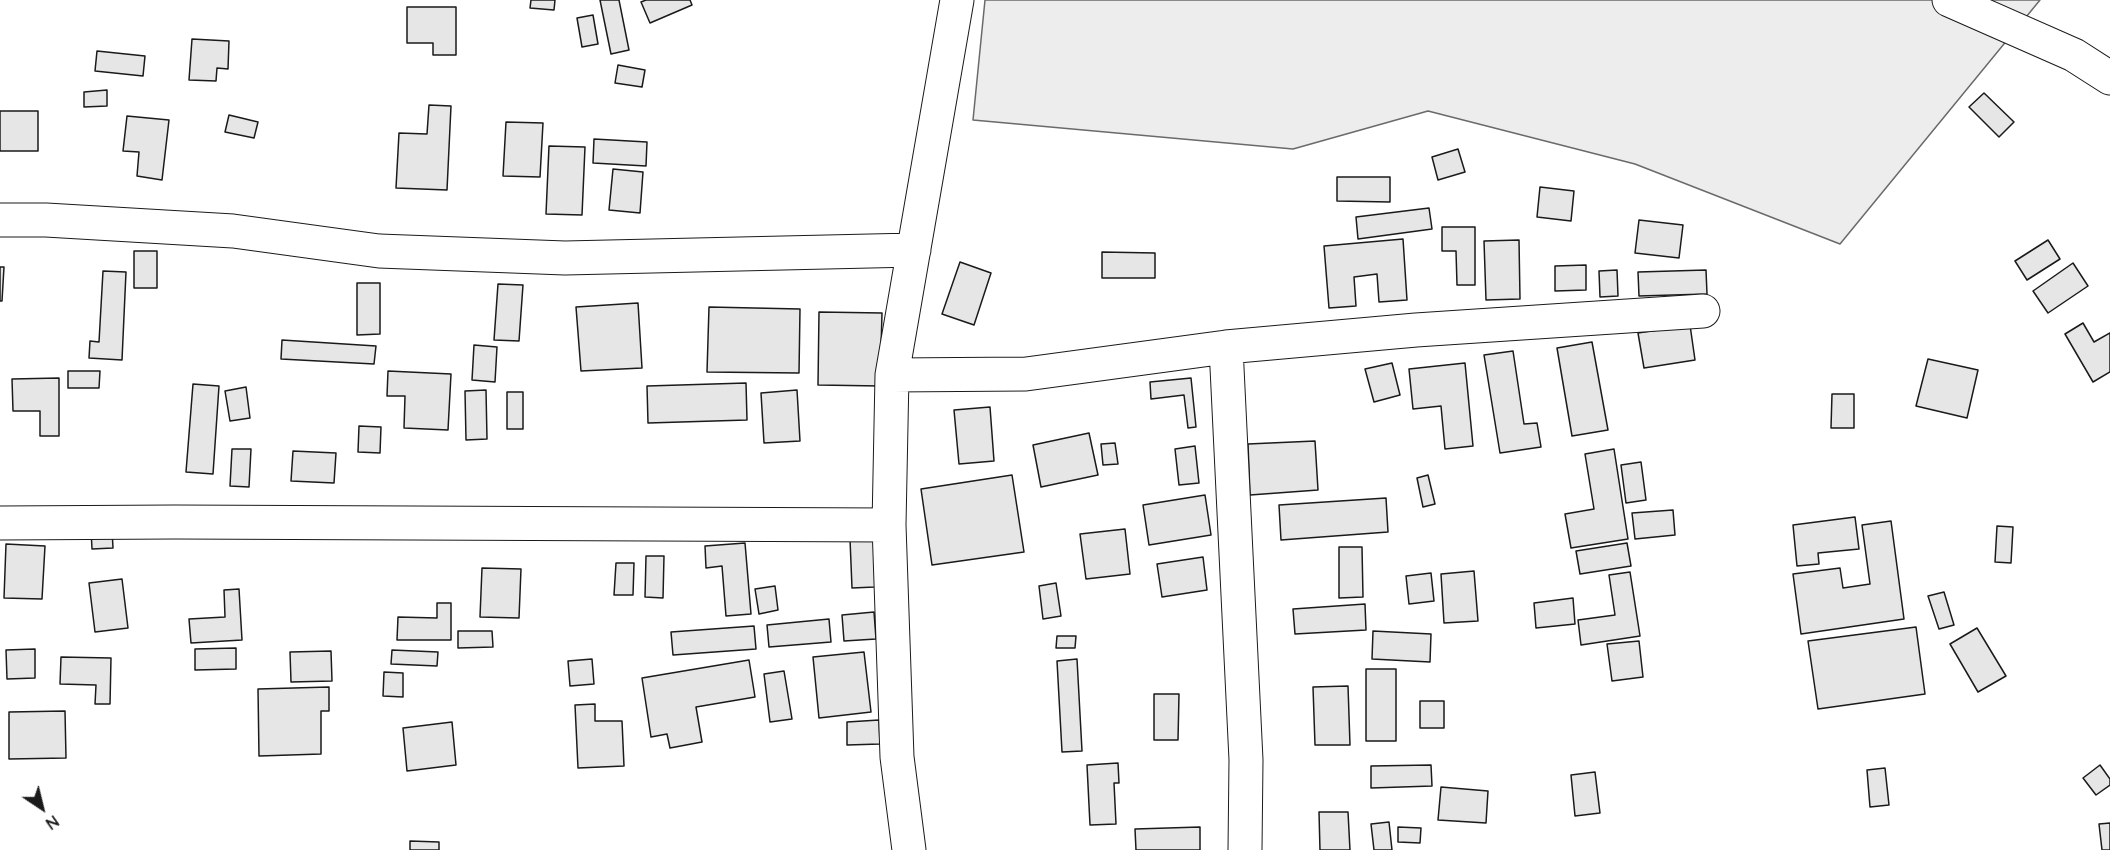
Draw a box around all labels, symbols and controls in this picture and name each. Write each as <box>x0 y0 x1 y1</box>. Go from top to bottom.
north arrow <box>12 778 72 838</box>
text: N <box>42 811 63 834</box>

